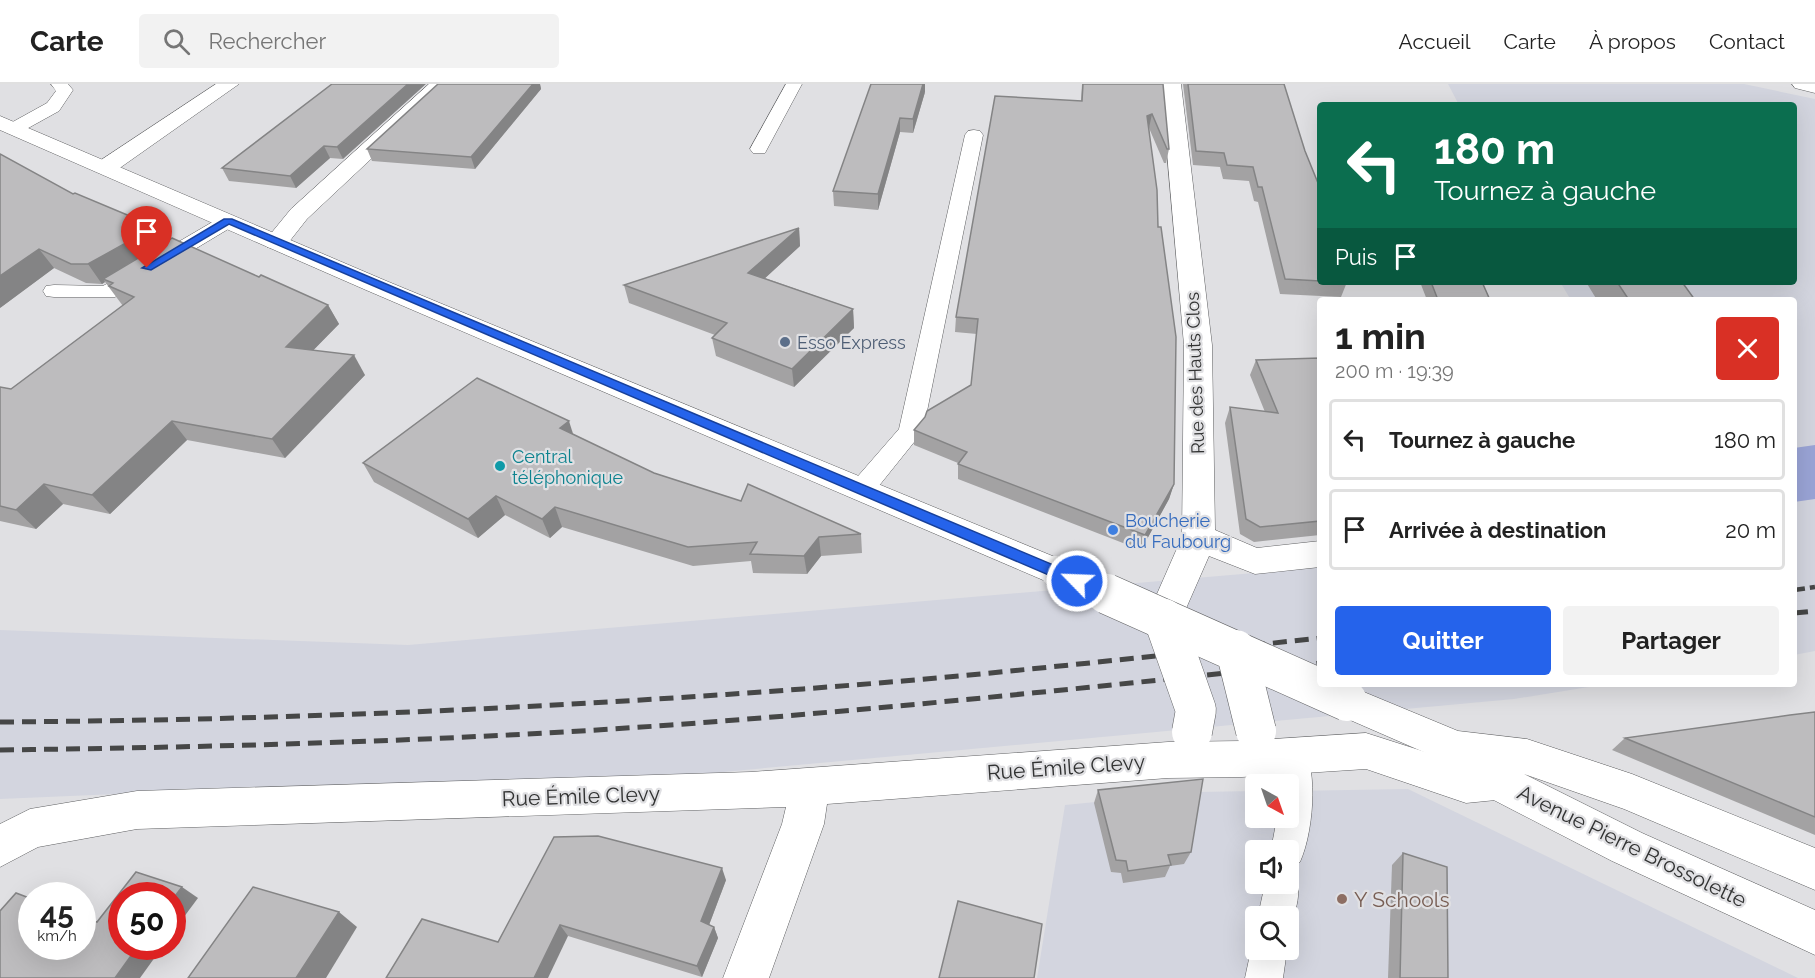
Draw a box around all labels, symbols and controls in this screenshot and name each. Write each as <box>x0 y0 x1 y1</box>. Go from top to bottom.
search box <box>139 14 559 68</box>
text: Carte <box>30 25 103 58</box>
icon: search <box>160 25 193 58</box>
text: Rechercher <box>208 28 326 54</box>
text: Accueil <box>1399 29 1471 54</box>
text: Carte <box>1504 29 1556 54</box>
text: À propos <box>1589 29 1676 54</box>
text: Contact <box>1709 29 1785 54</box>
text: 180 m <box>1434 125 1555 174</box>
icon: left <box>1335 126 1413 204</box>
text: Tournez à gauche <box>1434 175 1656 206</box>
pin <box>121 206 172 268</box>
icon: arrive <box>130 215 163 248</box>
icon: arrive <box>1389 240 1422 273</box>
text: Puis <box>1335 244 1377 270</box>
street label: Rue des Hauts Clos <box>1182 291 1208 454</box>
text: 1 min <box>1335 315 1426 357</box>
button: close <box>1716 317 1779 380</box>
place label: Esso Express <box>797 332 906 353</box>
marker: Esso Express <box>778 335 792 349</box>
text: 200 m · 19:39 <box>1335 359 1454 383</box>
icon: left <box>1338 423 1371 456</box>
text: Tournez à gauche <box>1389 427 1575 453</box>
text: 180 m <box>1714 427 1776 453</box>
place label: Central téléphonique <box>512 446 623 488</box>
marker: Central téléphonique <box>493 459 507 473</box>
place label: Boucherie du Faubourg <box>1125 510 1231 552</box>
icon: arrive <box>1338 513 1371 546</box>
text: Arrivée à destination <box>1389 517 1606 543</box>
text: 20 m <box>1725 517 1776 543</box>
marker: Boucherie du Faubourg <box>1106 523 1120 537</box>
position arrow <box>1045 549 1109 613</box>
button: Quitter <box>1335 606 1551 675</box>
button: Partager <box>1563 606 1779 675</box>
street label: Rue Émile Clevy <box>986 749 1146 785</box>
north arrow <box>1245 774 1299 828</box>
map controls <box>1245 774 1299 960</box>
street label: Avenue Pierre Brossolette <box>1513 780 1751 912</box>
street label: Rue Émile Clevy <box>501 781 661 811</box>
button: sound <box>1245 840 1299 894</box>
speed limit sign: 50 <box>108 882 186 960</box>
place label: Y Schools <box>1354 887 1450 912</box>
marker: Y Schools <box>1335 892 1349 906</box>
text: 45 <box>40 896 74 931</box>
button: search <box>1245 906 1299 960</box>
text: km/h <box>37 927 77 945</box>

